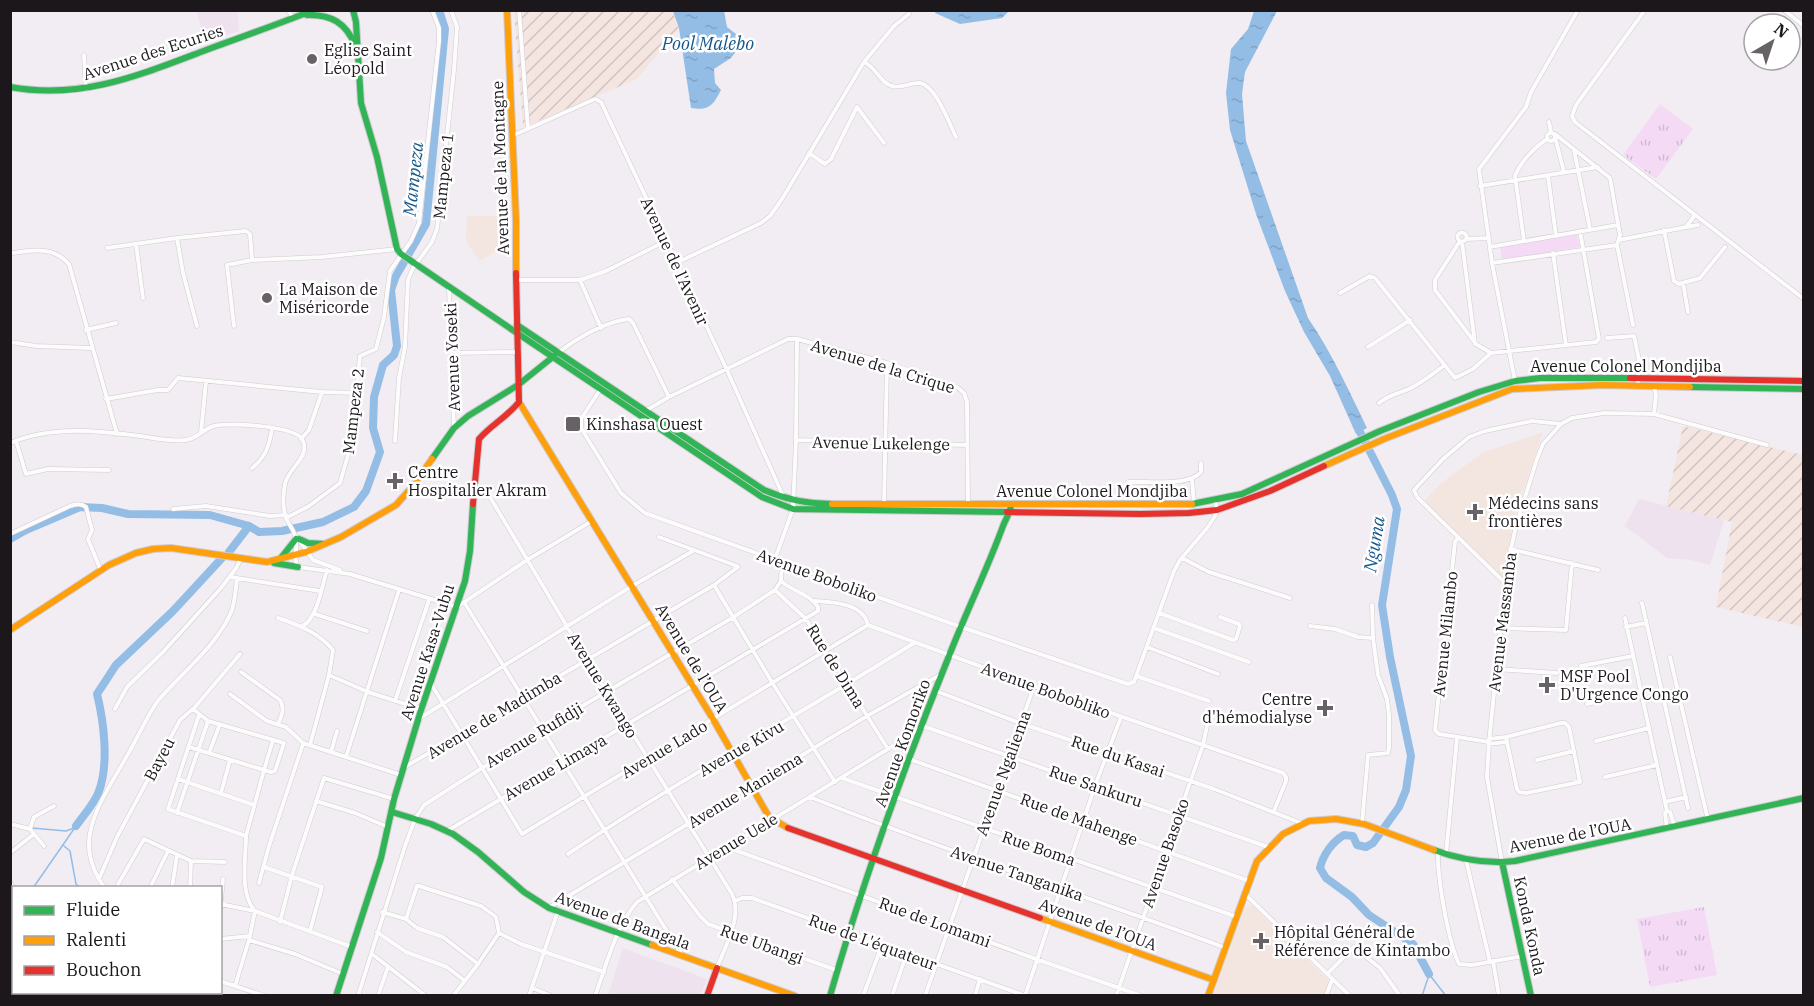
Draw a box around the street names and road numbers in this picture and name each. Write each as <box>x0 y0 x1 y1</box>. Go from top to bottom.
street label: Avenue des Ecuries <box>80 20 226 84</box>
street label: Avenue de la Montagne <box>487 81 513 255</box>
street label: Mampeza 1 <box>429 132 457 220</box>
street label: Avenue de l'Avenir <box>637 194 713 328</box>
street label: Avenue Yoseki <box>440 302 464 412</box>
street label: Avenue de la Crique <box>809 335 957 397</box>
street label: Avenue Colonel Mondjiba <box>1530 356 1722 376</box>
street label: Mampeza 2 <box>338 367 368 455</box>
street label: Avenue Lukelenge <box>812 432 950 454</box>
street label: Avenue Colonel Mondjiba <box>996 481 1188 501</box>
street label: Avenue Boboliko <box>754 544 880 606</box>
street label: Avenue Massamba <box>1484 551 1521 693</box>
street label: Avenue Milambo <box>1428 570 1462 698</box>
street label: Avenue Kasa-Vubu <box>396 581 458 723</box>
street label: Avenue de l’OUA <box>651 600 733 716</box>
street label: Rue de Dima <box>802 620 870 712</box>
street label: Avenue Kwango <box>564 628 642 742</box>
street label: Avenue Bobobliko <box>979 657 1113 723</box>
street label: Avenue de Madimba <box>423 667 565 763</box>
street label: Avenue Komoriko <box>870 676 934 810</box>
street label: Avenue Rufidji <box>482 698 586 772</box>
street label: Avenue Ngaliema <box>971 707 1035 838</box>
street label: Avenue Lado <box>617 715 711 783</box>
street label: Avenue Kivu <box>695 716 787 780</box>
street label: Avenue Limaya <box>500 729 610 805</box>
street label: Rue du Kasai <box>1069 731 1167 781</box>
street label: Bayeu <box>139 734 179 784</box>
street label: Avenue Maniema <box>684 748 806 832</box>
street label: Rue Sankuru <box>1047 761 1145 811</box>
street label: Rue de Mahenge <box>1018 788 1140 850</box>
street label: Avenue Basoko <box>1137 796 1193 910</box>
street label: Avenue Uele <box>691 808 781 874</box>
street label: Avenue de l’OUA <box>1507 813 1633 857</box>
street label: Rue Boma <box>1000 826 1079 870</box>
street label: Avenue Tanganika <box>948 841 1086 905</box>
street label: Konda Konda <box>1510 875 1550 978</box>
street label: Avenue de Bangala <box>553 886 694 954</box>
street label: Rue de Lomami <box>876 892 994 952</box>
street label: Avenue de l’OUA <box>1036 893 1160 955</box>
street label: Rue de L'équateur <box>806 910 940 974</box>
street label: Rue Ubangi <box>718 920 806 968</box>

